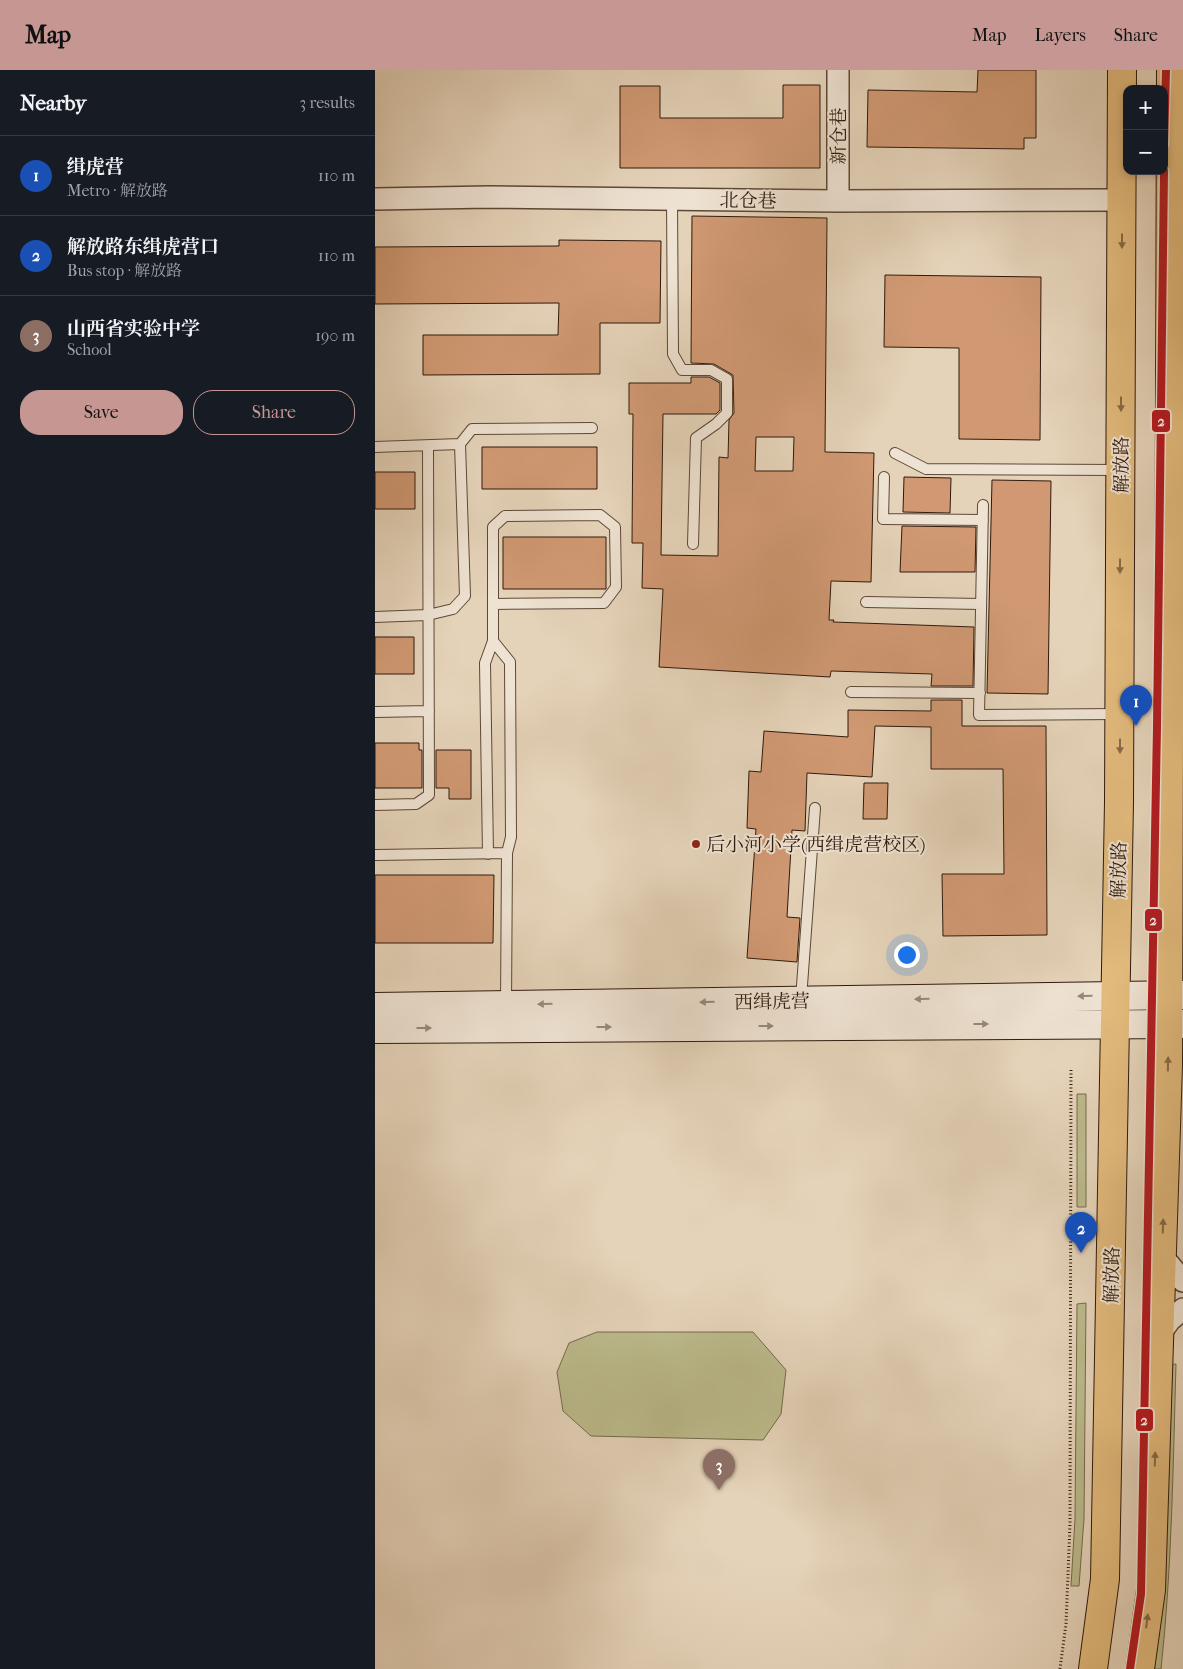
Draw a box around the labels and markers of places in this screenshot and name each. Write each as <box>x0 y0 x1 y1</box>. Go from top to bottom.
pin: 1 <box>1120 685 1152 726</box>
place label: 后小河小学(西缉虎营校区) <box>706 834 926 856</box>
marker: 后小河小学(西缉虎营校区) <box>690 838 702 850</box>
pin: 2 <box>1065 1212 1097 1253</box>
pin: 3 <box>703 1449 735 1490</box>

